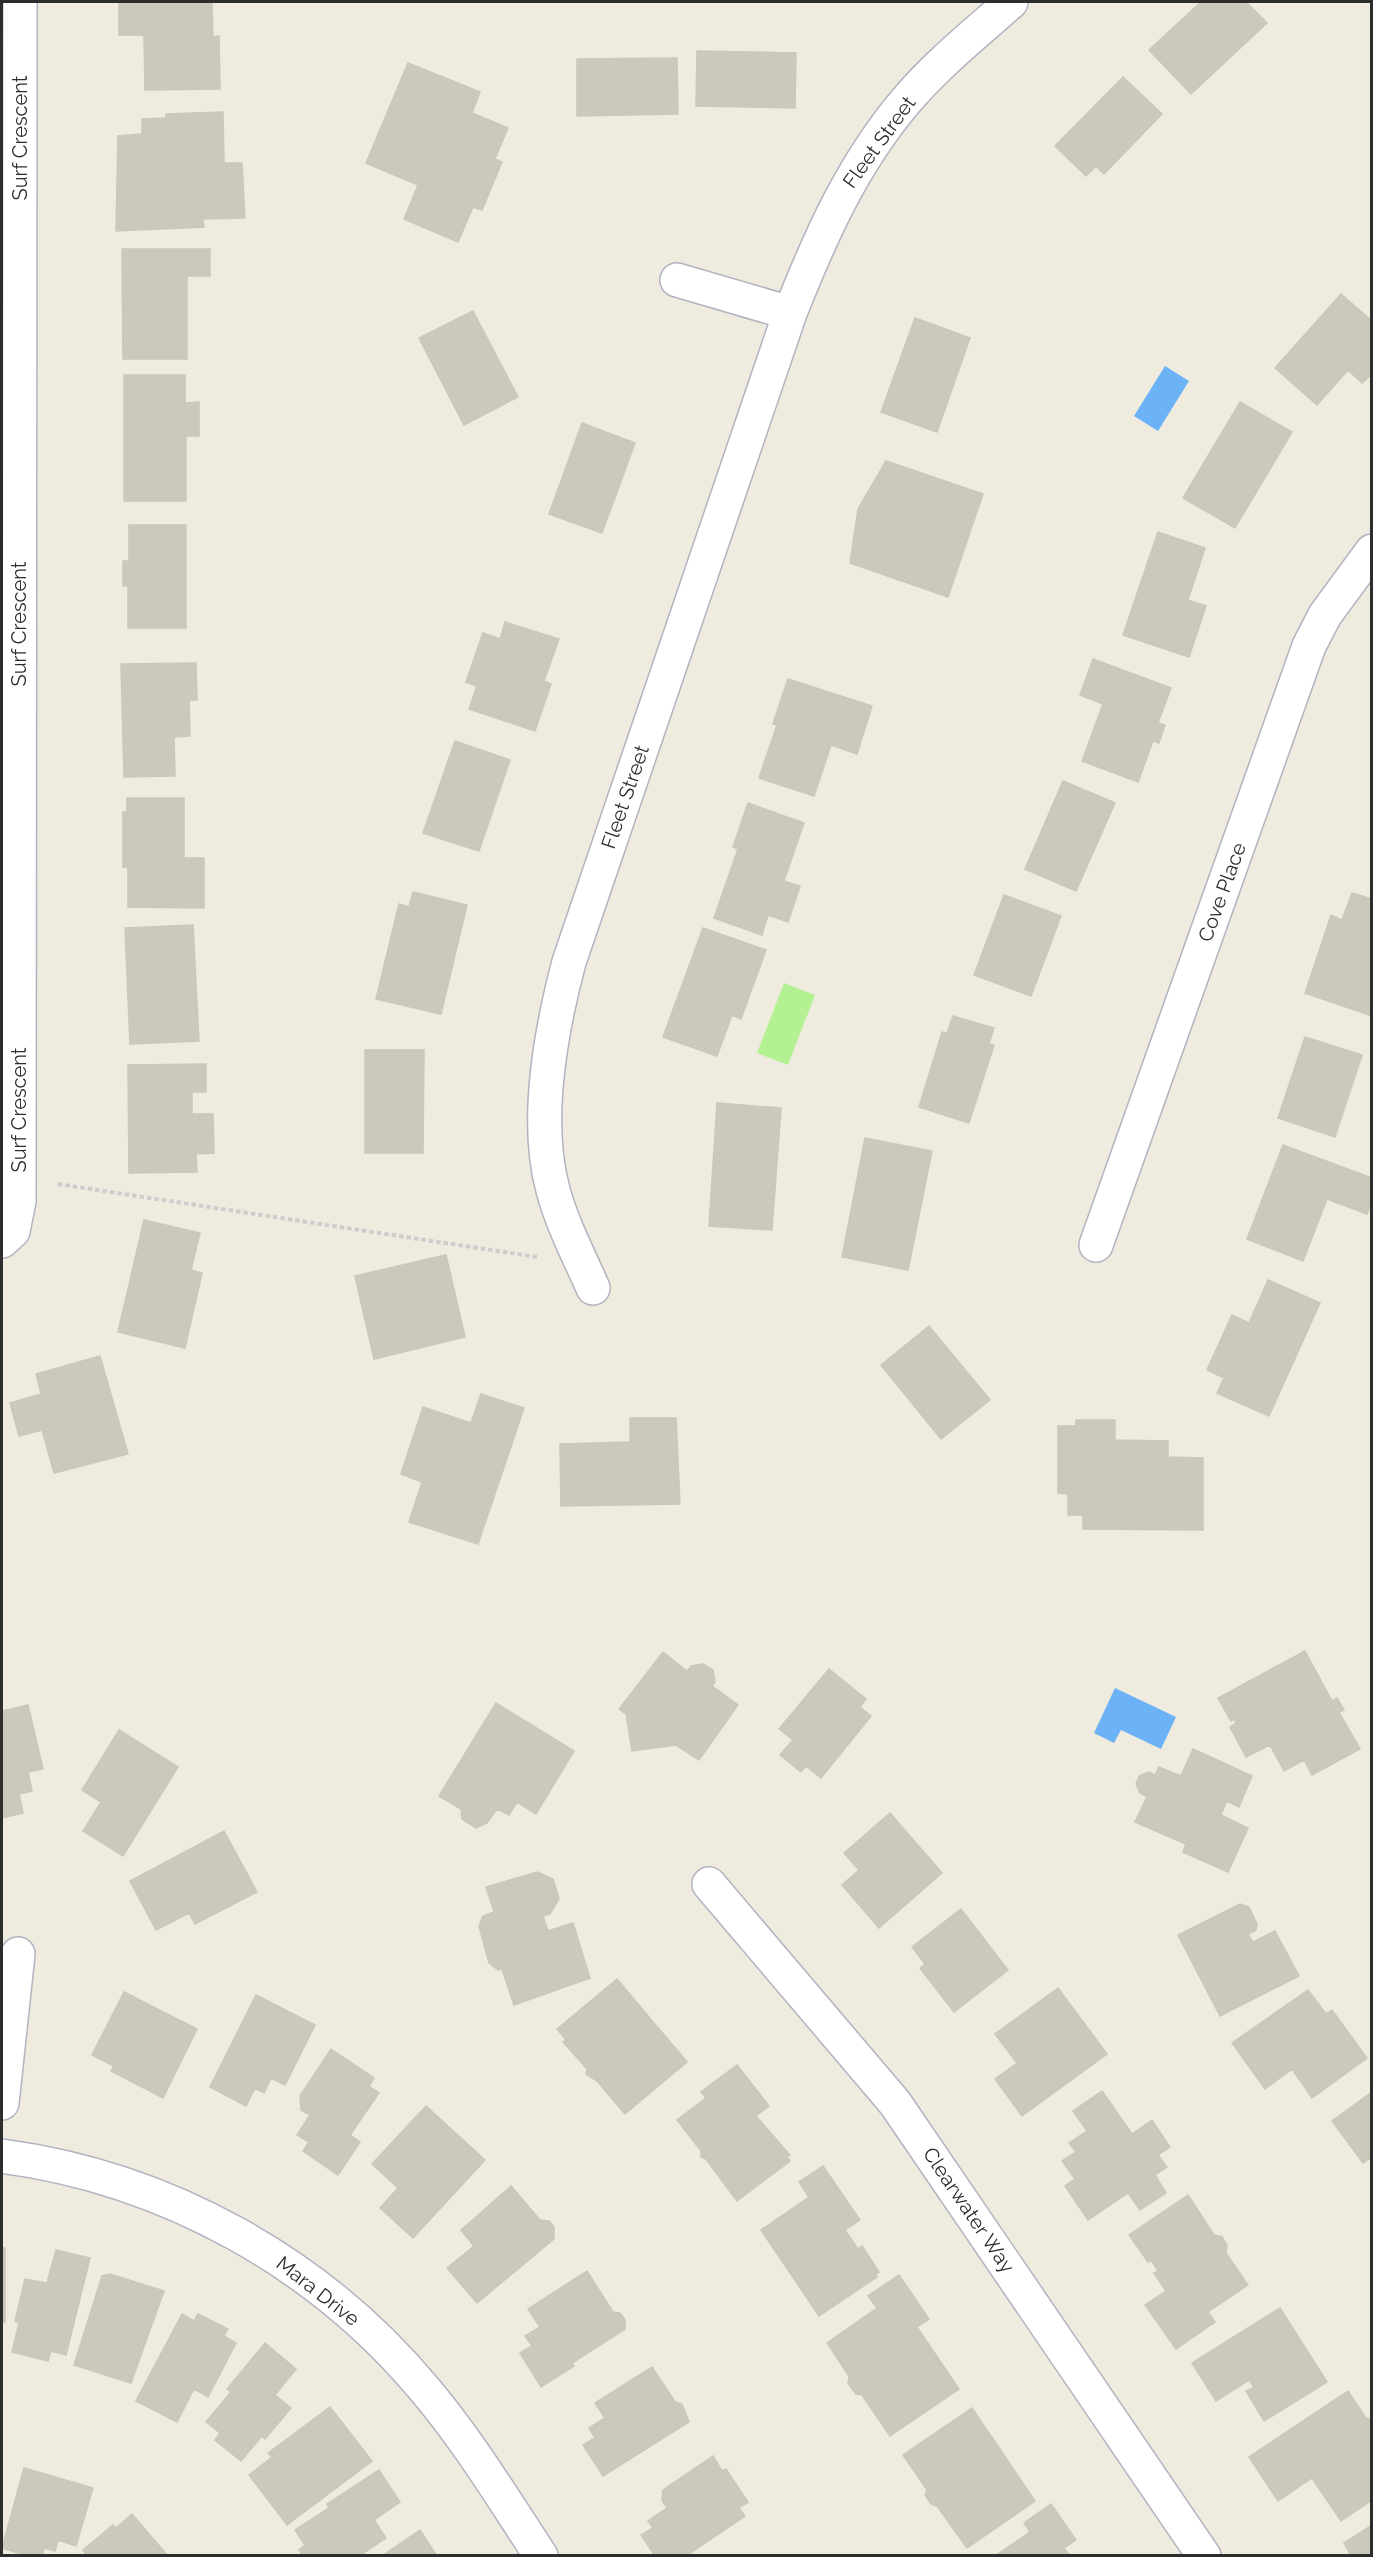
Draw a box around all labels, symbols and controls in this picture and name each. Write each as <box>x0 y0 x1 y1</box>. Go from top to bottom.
street label: Surf Crescent <box>8 75 32 201</box>
street label: Fleet Street <box>838 91 921 193</box>
street label: Surf Crescent <box>7 561 31 687</box>
street label: Fleet Street <box>596 742 654 852</box>
street label: Cove Place <box>1193 839 1251 945</box>
street label: Surf Crescent <box>7 1047 31 1173</box>
street label: Clearwater Way <box>918 2143 1020 2277</box>
street label: Mara Drive <box>272 2251 365 2331</box>

